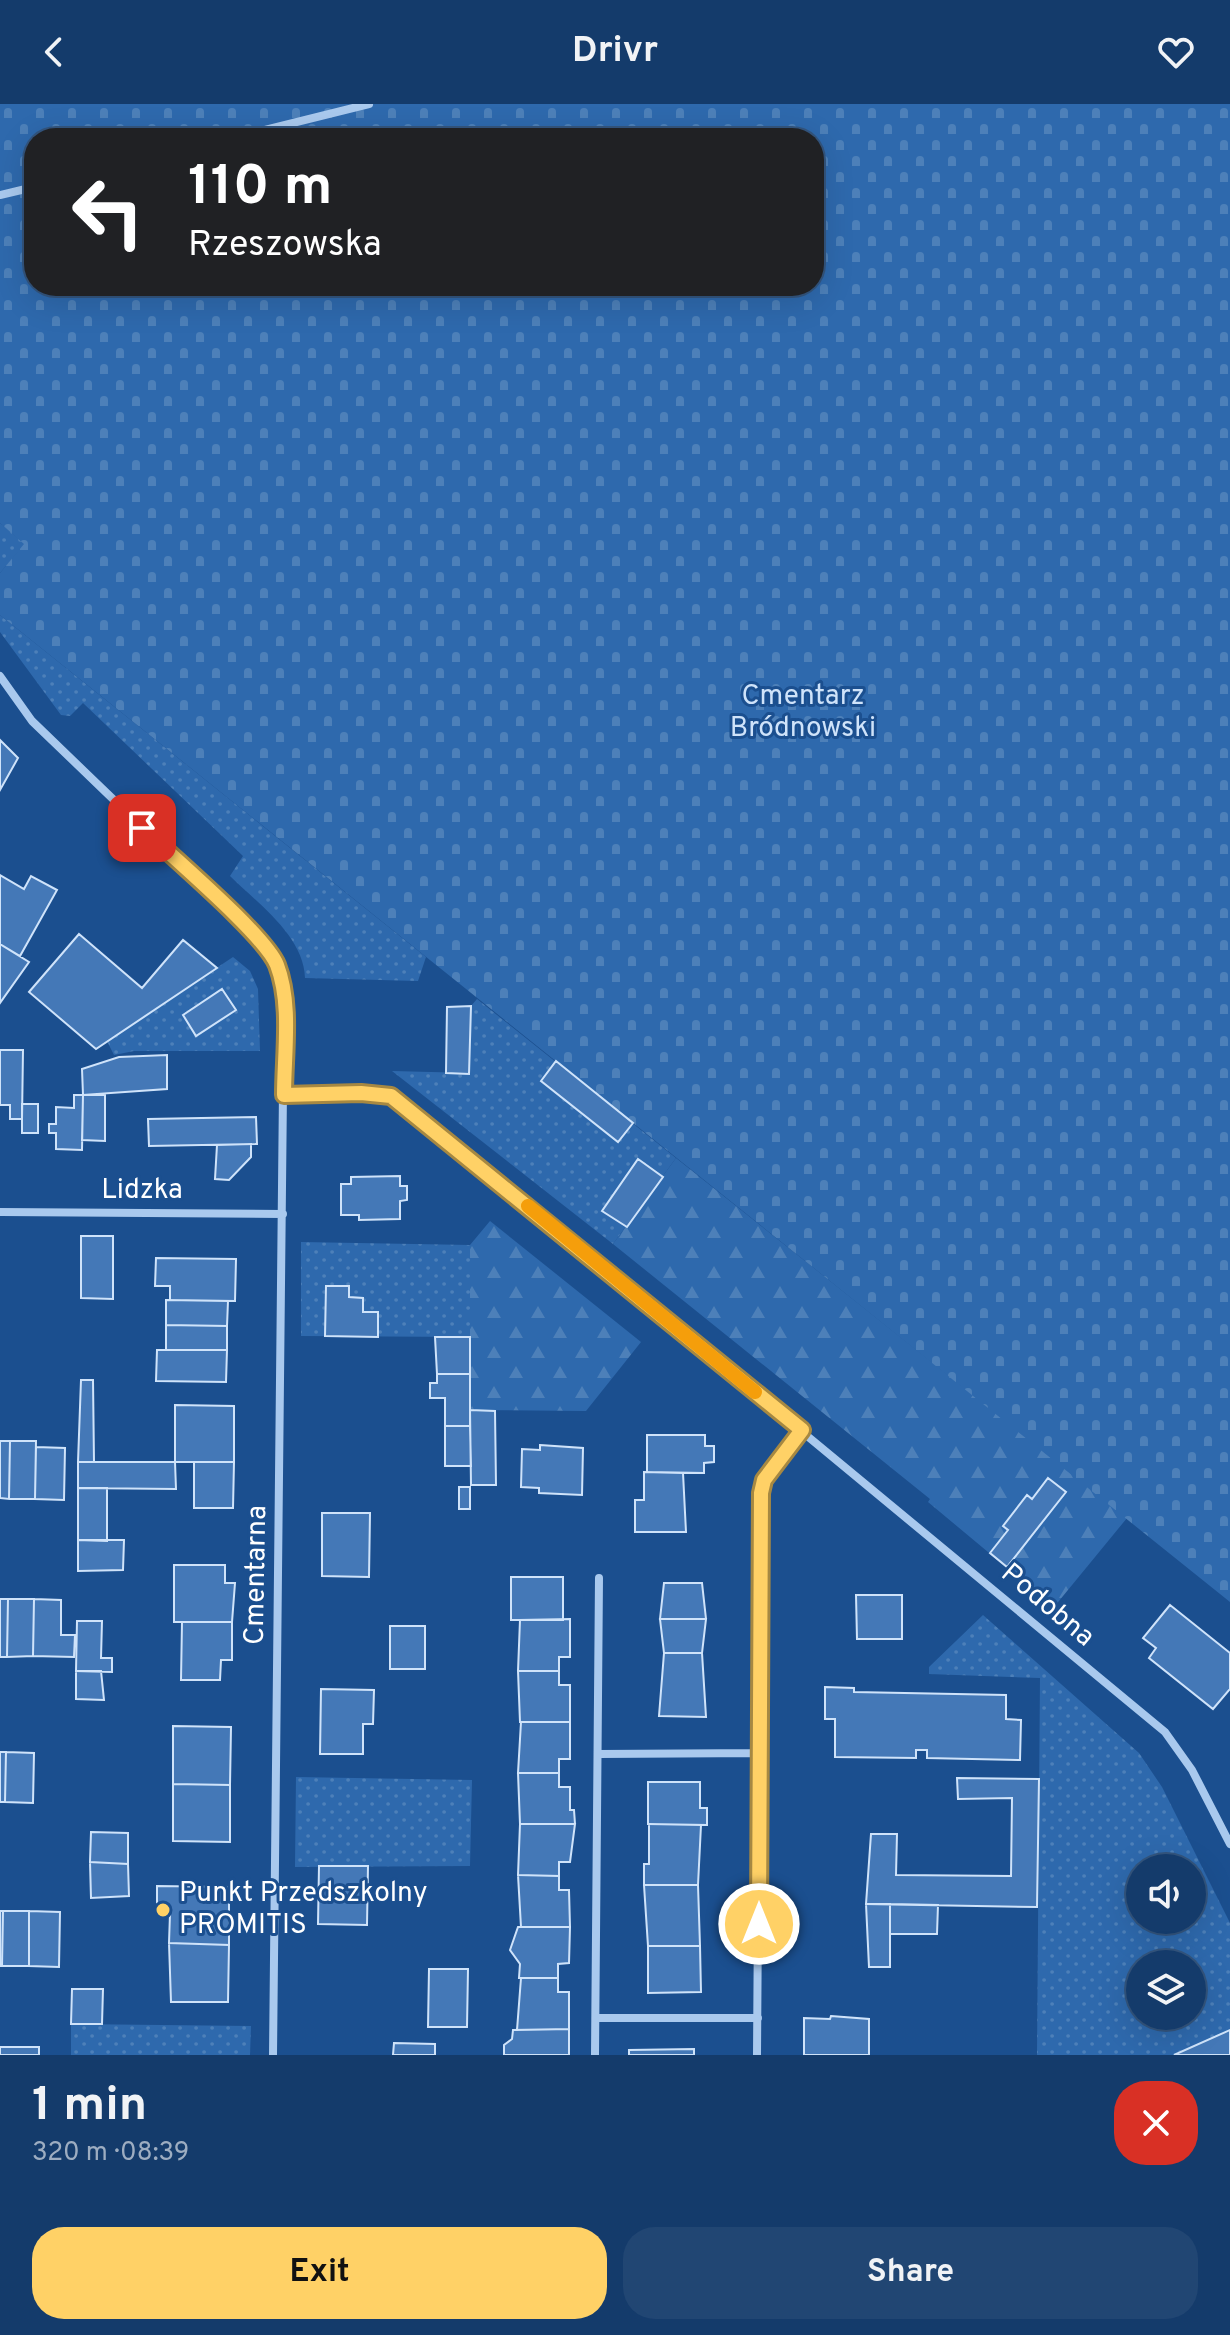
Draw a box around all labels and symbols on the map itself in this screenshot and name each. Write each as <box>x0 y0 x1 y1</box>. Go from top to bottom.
park label: Cmentarz Bródnowski <box>730 679 876 747</box>
pin <box>108 794 176 862</box>
street label: Lidzka <box>101 1173 183 1209</box>
street label: Cmentarna <box>238 1505 276 1645</box>
street label: Podobna <box>993 1556 1101 1656</box>
place label: Punkt Przedszkolny PROMITIS <box>179 1876 428 1944</box>
position arrow <box>717 1882 801 1966</box>
marker: Punkt Przedszkolny PROMITIS <box>154 1901 172 1919</box>

